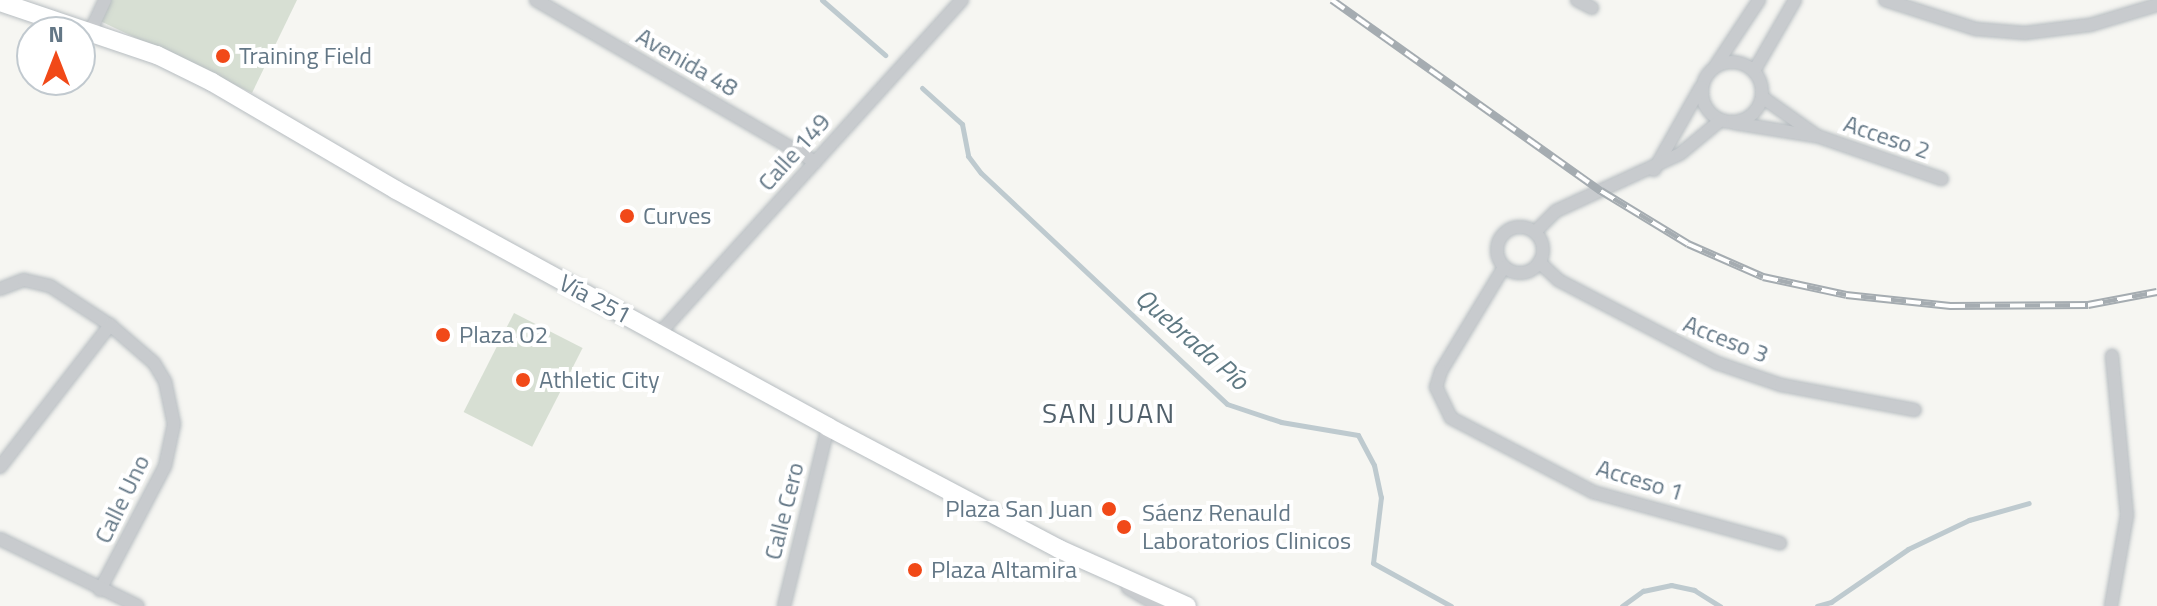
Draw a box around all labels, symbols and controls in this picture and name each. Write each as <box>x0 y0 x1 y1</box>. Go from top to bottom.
north arrow <box>16 16 96 96</box>
text: N <box>48 17 64 51</box>
street label: Avenida 48 <box>631 21 743 103</box>
place label: Training Field <box>239 42 372 70</box>
marker: Training Field <box>214 47 232 65</box>
street label: Calle 149 <box>752 107 836 197</box>
street label: Acceso 2 <box>1840 109 1934 165</box>
place label: Curves <box>643 202 711 230</box>
marker: Curves <box>618 207 636 225</box>
street label: Vía 251 <box>554 268 636 330</box>
water label: Quebrada Pío <box>1129 282 1255 396</box>
street label: Acceso 3 <box>1679 309 1773 369</box>
place label: Plaza O2 <box>459 321 548 349</box>
marker: Plaza O2 <box>434 326 452 344</box>
place label: Athletic City <box>539 366 660 394</box>
marker: Athletic City <box>514 371 532 389</box>
district label: SAN JUAN <box>1042 396 1176 430</box>
street label: Calle Uno <box>88 450 156 548</box>
street label: Acceso 1 <box>1593 453 1687 507</box>
street label: Calle Cero <box>758 459 810 563</box>
place label: Plaza San Juan <box>945 495 1093 523</box>
place label: Sáenz Renauld Laboratorios Clinicos <box>1142 499 1351 555</box>
marker: Plaza San Juan <box>1100 500 1118 518</box>
marker: Sáenz Renauld Laboratorios Clinicos <box>1113 516 1135 538</box>
place label: Plaza Altamira <box>931 556 1077 584</box>
marker: Plaza Altamira <box>906 561 924 579</box>

